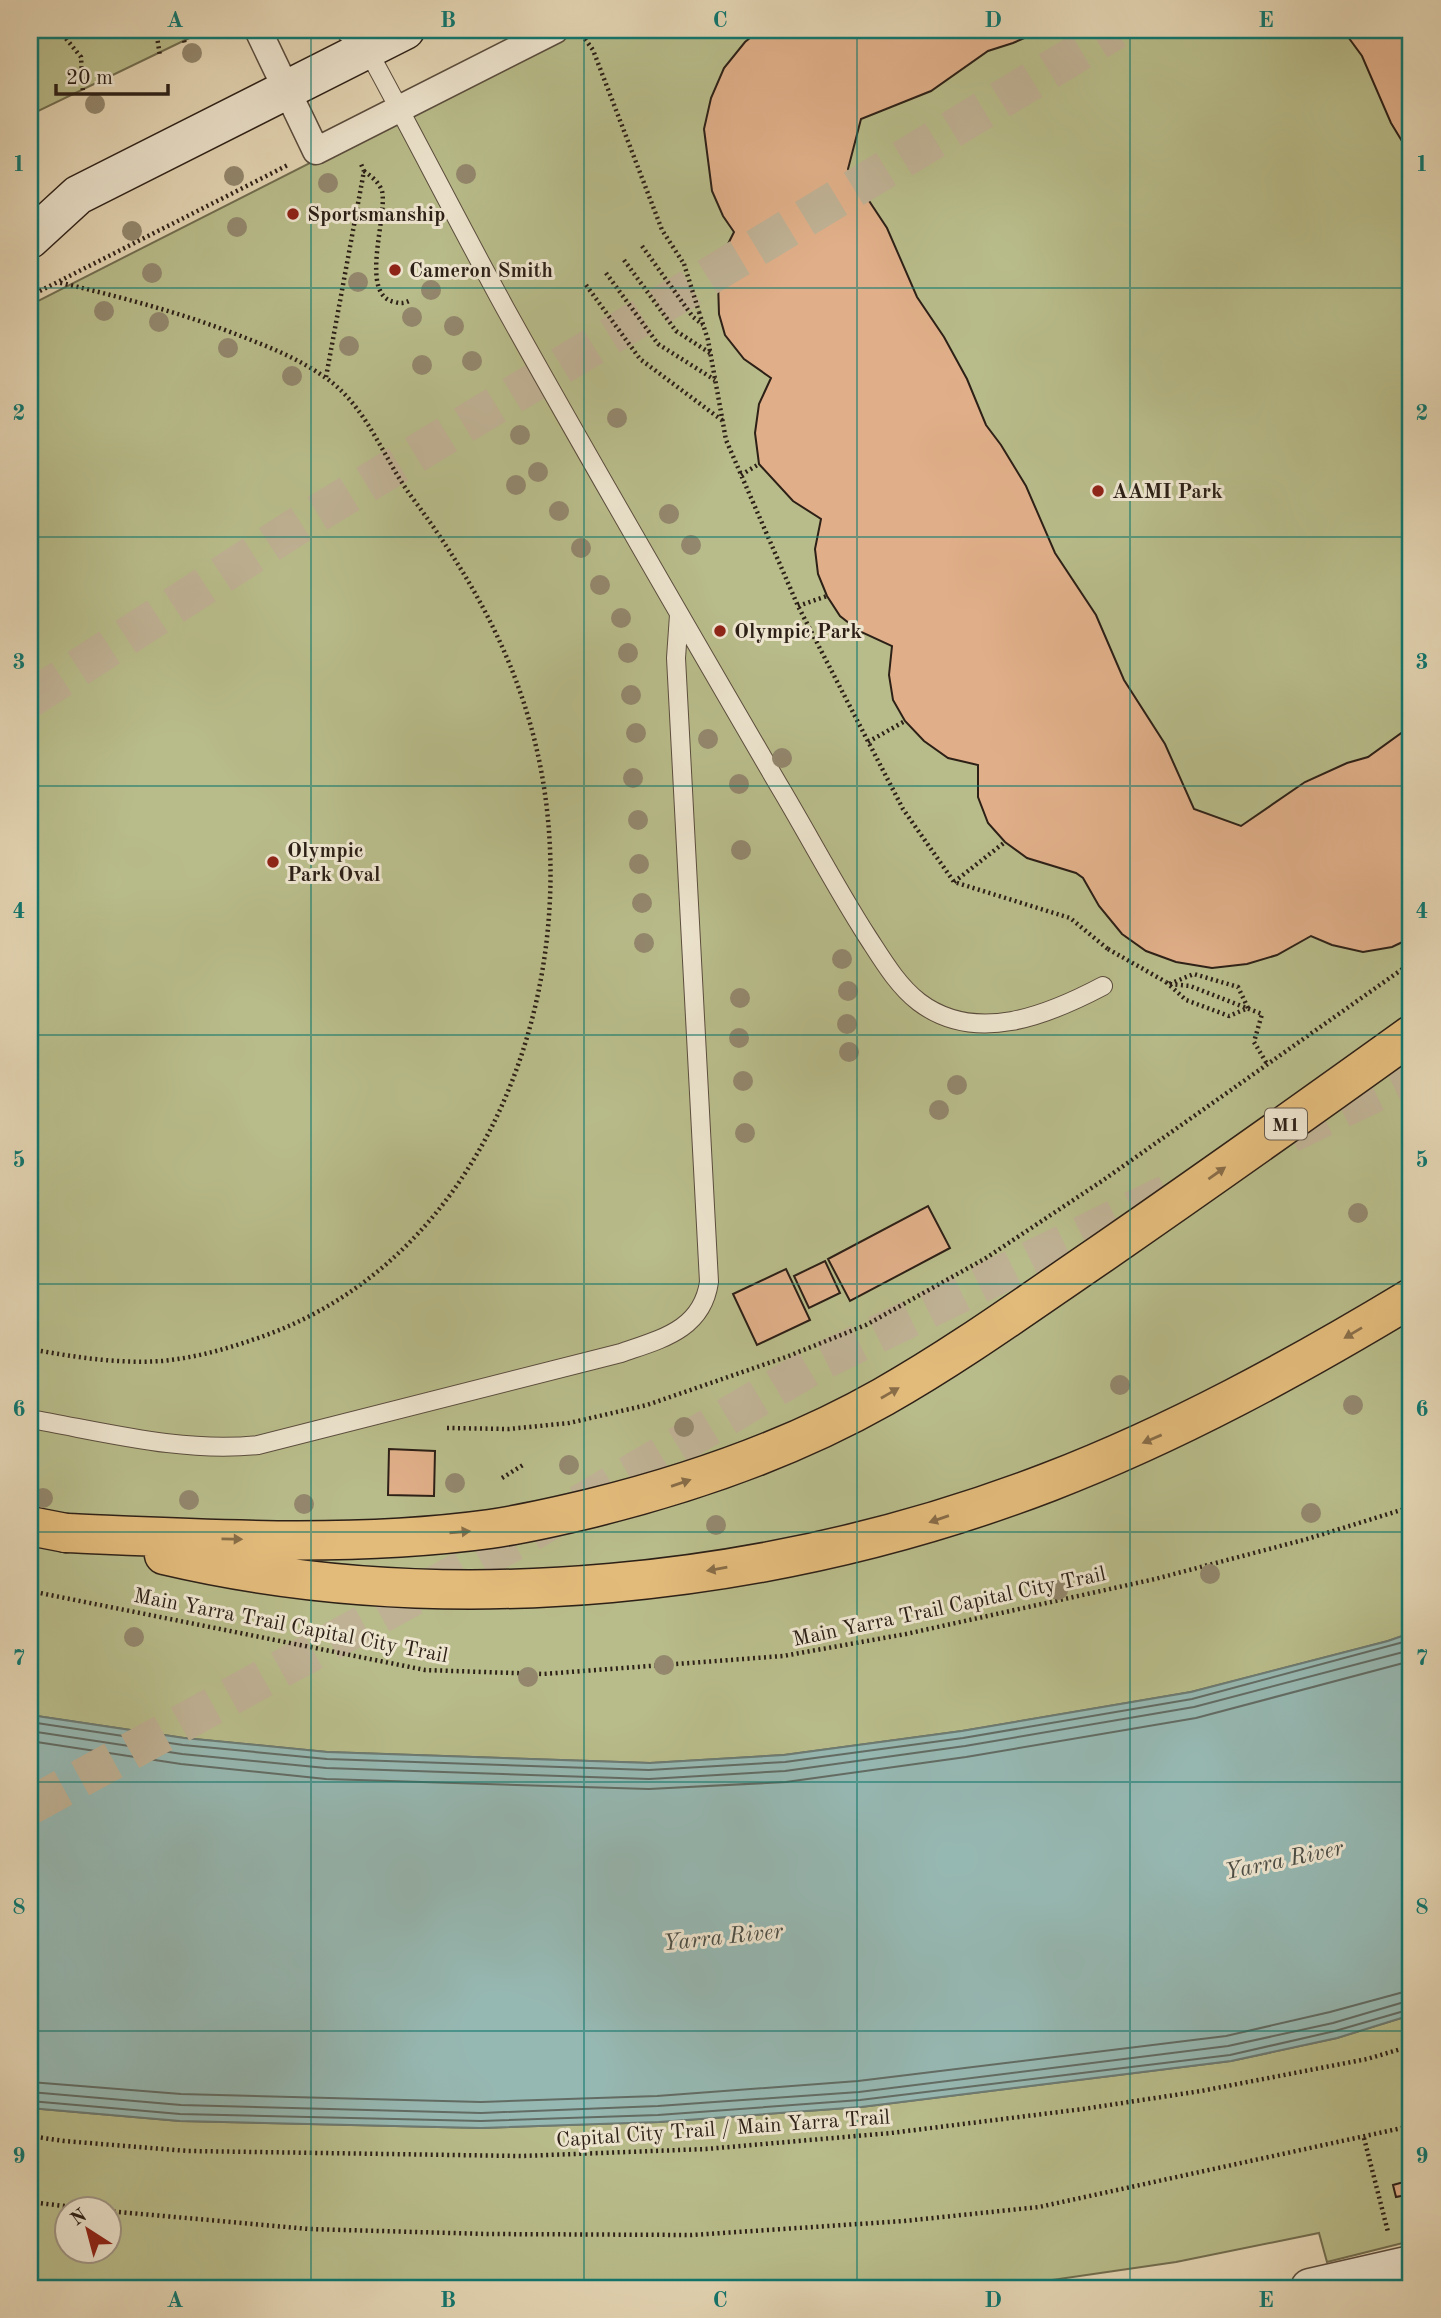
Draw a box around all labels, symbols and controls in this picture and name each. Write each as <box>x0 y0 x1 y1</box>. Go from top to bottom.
text: A <box>166 9 184 32</box>
text: B <box>440 9 456 32</box>
text: C <box>712 9 728 32</box>
text: D <box>984 9 1002 32</box>
text: E <box>1258 9 1274 32</box>
scale bar <box>56 52 168 96</box>
text: 20 m <box>66 68 113 89</box>
text: 1 <box>12 153 26 176</box>
text: 1 <box>1415 153 1429 176</box>
place label: Sportsmanship <box>307 205 445 226</box>
marker: Sportsmanship <box>285 206 301 222</box>
place label: Cameron Smith <box>409 261 553 282</box>
marker: Cameron Smith <box>387 262 403 278</box>
text: 2 <box>12 402 26 425</box>
text: 2 <box>1415 402 1429 425</box>
place label: AAMI Park <box>1112 482 1223 503</box>
marker: AAMI Park <box>1090 483 1106 499</box>
place label: Olympic Park <box>734 622 862 643</box>
marker: Olympic Park <box>712 623 728 639</box>
text: 3 <box>12 651 26 674</box>
text: 3 <box>1415 651 1429 674</box>
place label: Olympic Park Oval <box>287 841 381 886</box>
marker: Olympic Park Oval <box>265 854 281 870</box>
text: 4 <box>12 900 26 923</box>
text: 4 <box>1415 900 1429 923</box>
road number: M1 <box>1265 1108 1307 1140</box>
text: 5 <box>12 1149 26 1172</box>
text: 5 <box>1415 1149 1429 1172</box>
one-way arrow <box>1208 1166 1226 1180</box>
one-way arrow <box>1343 1326 1362 1339</box>
one-way arrow <box>880 1387 899 1399</box>
text: 6 <box>12 1398 26 1421</box>
text: 6 <box>1415 1398 1429 1421</box>
one-way arrow <box>1141 1433 1162 1444</box>
one-way arrow <box>671 1477 692 1488</box>
one-way arrow <box>928 1514 949 1525</box>
one-way arrow <box>449 1526 471 1537</box>
one-way arrow <box>222 1534 244 1545</box>
one-way arrow <box>706 1564 728 1575</box>
street label: Main Yarra Trail Capital City Trail <box>791 1564 1108 1651</box>
street label: Main Yarra Trail Capital City Trail <box>132 1586 450 1667</box>
text: 7 <box>12 1647 26 1670</box>
text: 7 <box>1415 1647 1429 1670</box>
water label: Yarra River <box>1223 1836 1347 1884</box>
text: 8 <box>12 1896 26 1919</box>
text: 8 <box>1415 1896 1429 1919</box>
water label: Yarra River <box>662 1920 785 1955</box>
street label: Capital City Trail / Main Yarra Trail <box>555 2107 891 2152</box>
text: 9 <box>12 2145 26 2168</box>
text: 9 <box>1415 2145 1429 2168</box>
north arrow <box>52 2196 122 2266</box>
text: N <box>68 2206 91 2230</box>
text: A <box>166 2289 184 2312</box>
text: B <box>440 2289 456 2312</box>
text: C <box>712 2289 728 2312</box>
text: D <box>984 2289 1002 2312</box>
text: E <box>1258 2289 1274 2312</box>

